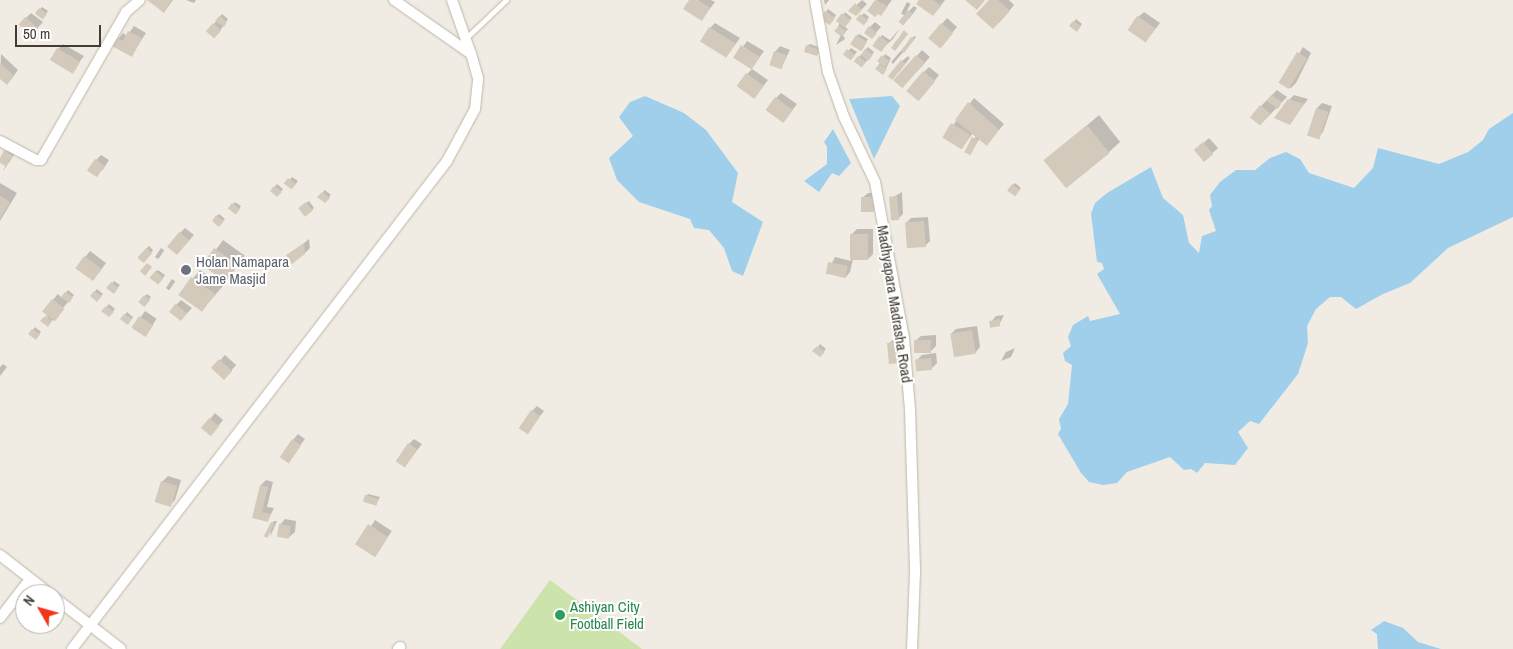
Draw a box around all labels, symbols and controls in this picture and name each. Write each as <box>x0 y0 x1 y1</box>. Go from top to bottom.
scale bar <box>18 15 104 47</box>
text: 50 m <box>23 23 50 44</box>
street label: Madhyapara Madrasha Road <box>874 224 916 384</box>
place label: Holan Namapara Jame Masjid <box>196 252 289 287</box>
marker: Holan Namapara Jame Masjid <box>180 264 192 276</box>
north arrow <box>15 584 65 634</box>
text: N <box>19 592 39 609</box>
place label: Ashiyan City Football Field <box>570 597 644 632</box>
marker: Ashiyan City Football Field <box>554 609 566 621</box>

